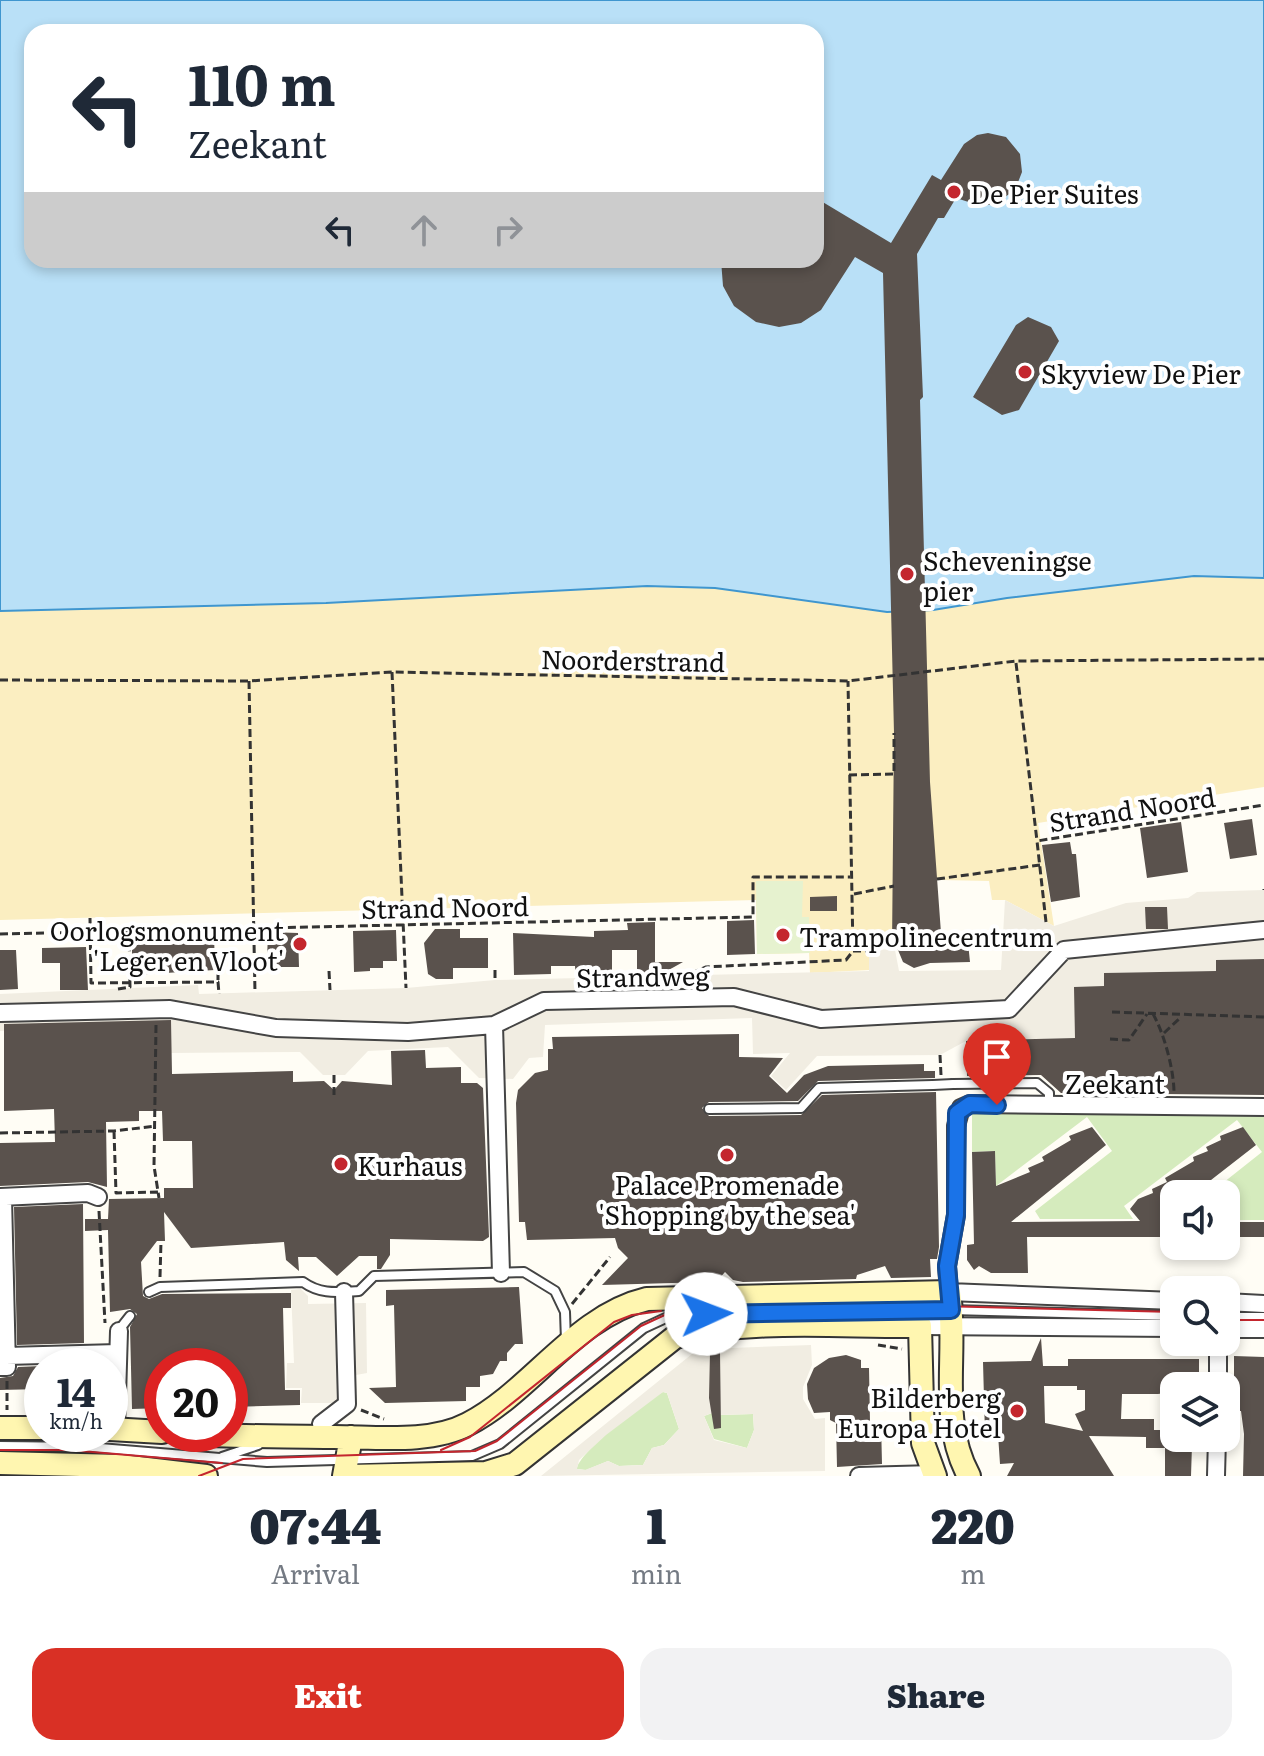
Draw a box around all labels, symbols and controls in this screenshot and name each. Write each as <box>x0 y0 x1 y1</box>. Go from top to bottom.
text: 110 m <box>188 40 336 123</box>
icon: left <box>56 56 160 160</box>
text: Zeekant <box>188 116 327 169</box>
place label: De Pier Suites <box>970 173 1139 212</box>
marker: De Pier Suites <box>945 183 963 201</box>
icon: left <box>318 208 362 252</box>
icon: ahead <box>402 208 446 252</box>
icon: right <box>486 208 530 252</box>
place label: Skyview De Pier <box>1041 353 1241 392</box>
marker: Skyview De Pier <box>1016 363 1034 381</box>
place label: Scheveningse pier <box>923 540 1092 609</box>
marker: Scheveningse pier <box>898 565 916 583</box>
street label: Noorderstrand <box>541 638 726 680</box>
street label: Strand Noord <box>1046 776 1218 840</box>
street label: Strand Noord <box>361 885 529 927</box>
place label: Oorlogsmonument 'Leger en Vloot' <box>50 910 284 979</box>
place label: Trampolinecentrum <box>799 916 1054 955</box>
marker: Trampolinecentrum <box>774 926 792 944</box>
marker: Oorlogsmonument 'Leger en Vloot' <box>291 935 309 953</box>
street label: Strandweg <box>576 954 711 996</box>
pin <box>963 1023 1031 1105</box>
icon: arrive <box>975 1035 1019 1079</box>
street label: Zeekant <box>1065 1063 1166 1102</box>
place label: Kurhaus <box>357 1145 463 1184</box>
marker: Palace Promenade 'Shopping by the sea' <box>718 1146 736 1164</box>
marker: Kurhaus <box>332 1155 350 1173</box>
place label: Palace Promenade 'Shopping by the sea' <box>598 1164 856 1233</box>
map controls <box>1160 1180 1240 1452</box>
button: sound <box>1160 1180 1240 1260</box>
position arrow <box>664 1272 748 1356</box>
button: search <box>1160 1276 1240 1356</box>
speed limit sign: 20 <box>144 1348 248 1452</box>
text: 14 <box>56 1360 96 1419</box>
button: layers <box>1160 1372 1240 1452</box>
place label: Bilderberg Europa Hotel <box>837 1377 1001 1446</box>
marker: Bilderberg Europa Hotel <box>1008 1402 1026 1420</box>
text: km/h <box>49 1405 103 1435</box>
text: 07:44 <box>249 1488 381 1559</box>
text: 1 <box>646 1488 666 1559</box>
text: 220 <box>931 1488 1015 1559</box>
text: Arrival <box>271 1553 360 1592</box>
text: min <box>631 1553 682 1592</box>
text: m <box>960 1553 985 1592</box>
button: Exit <box>32 1648 624 1740</box>
button: Share <box>640 1648 1232 1740</box>

